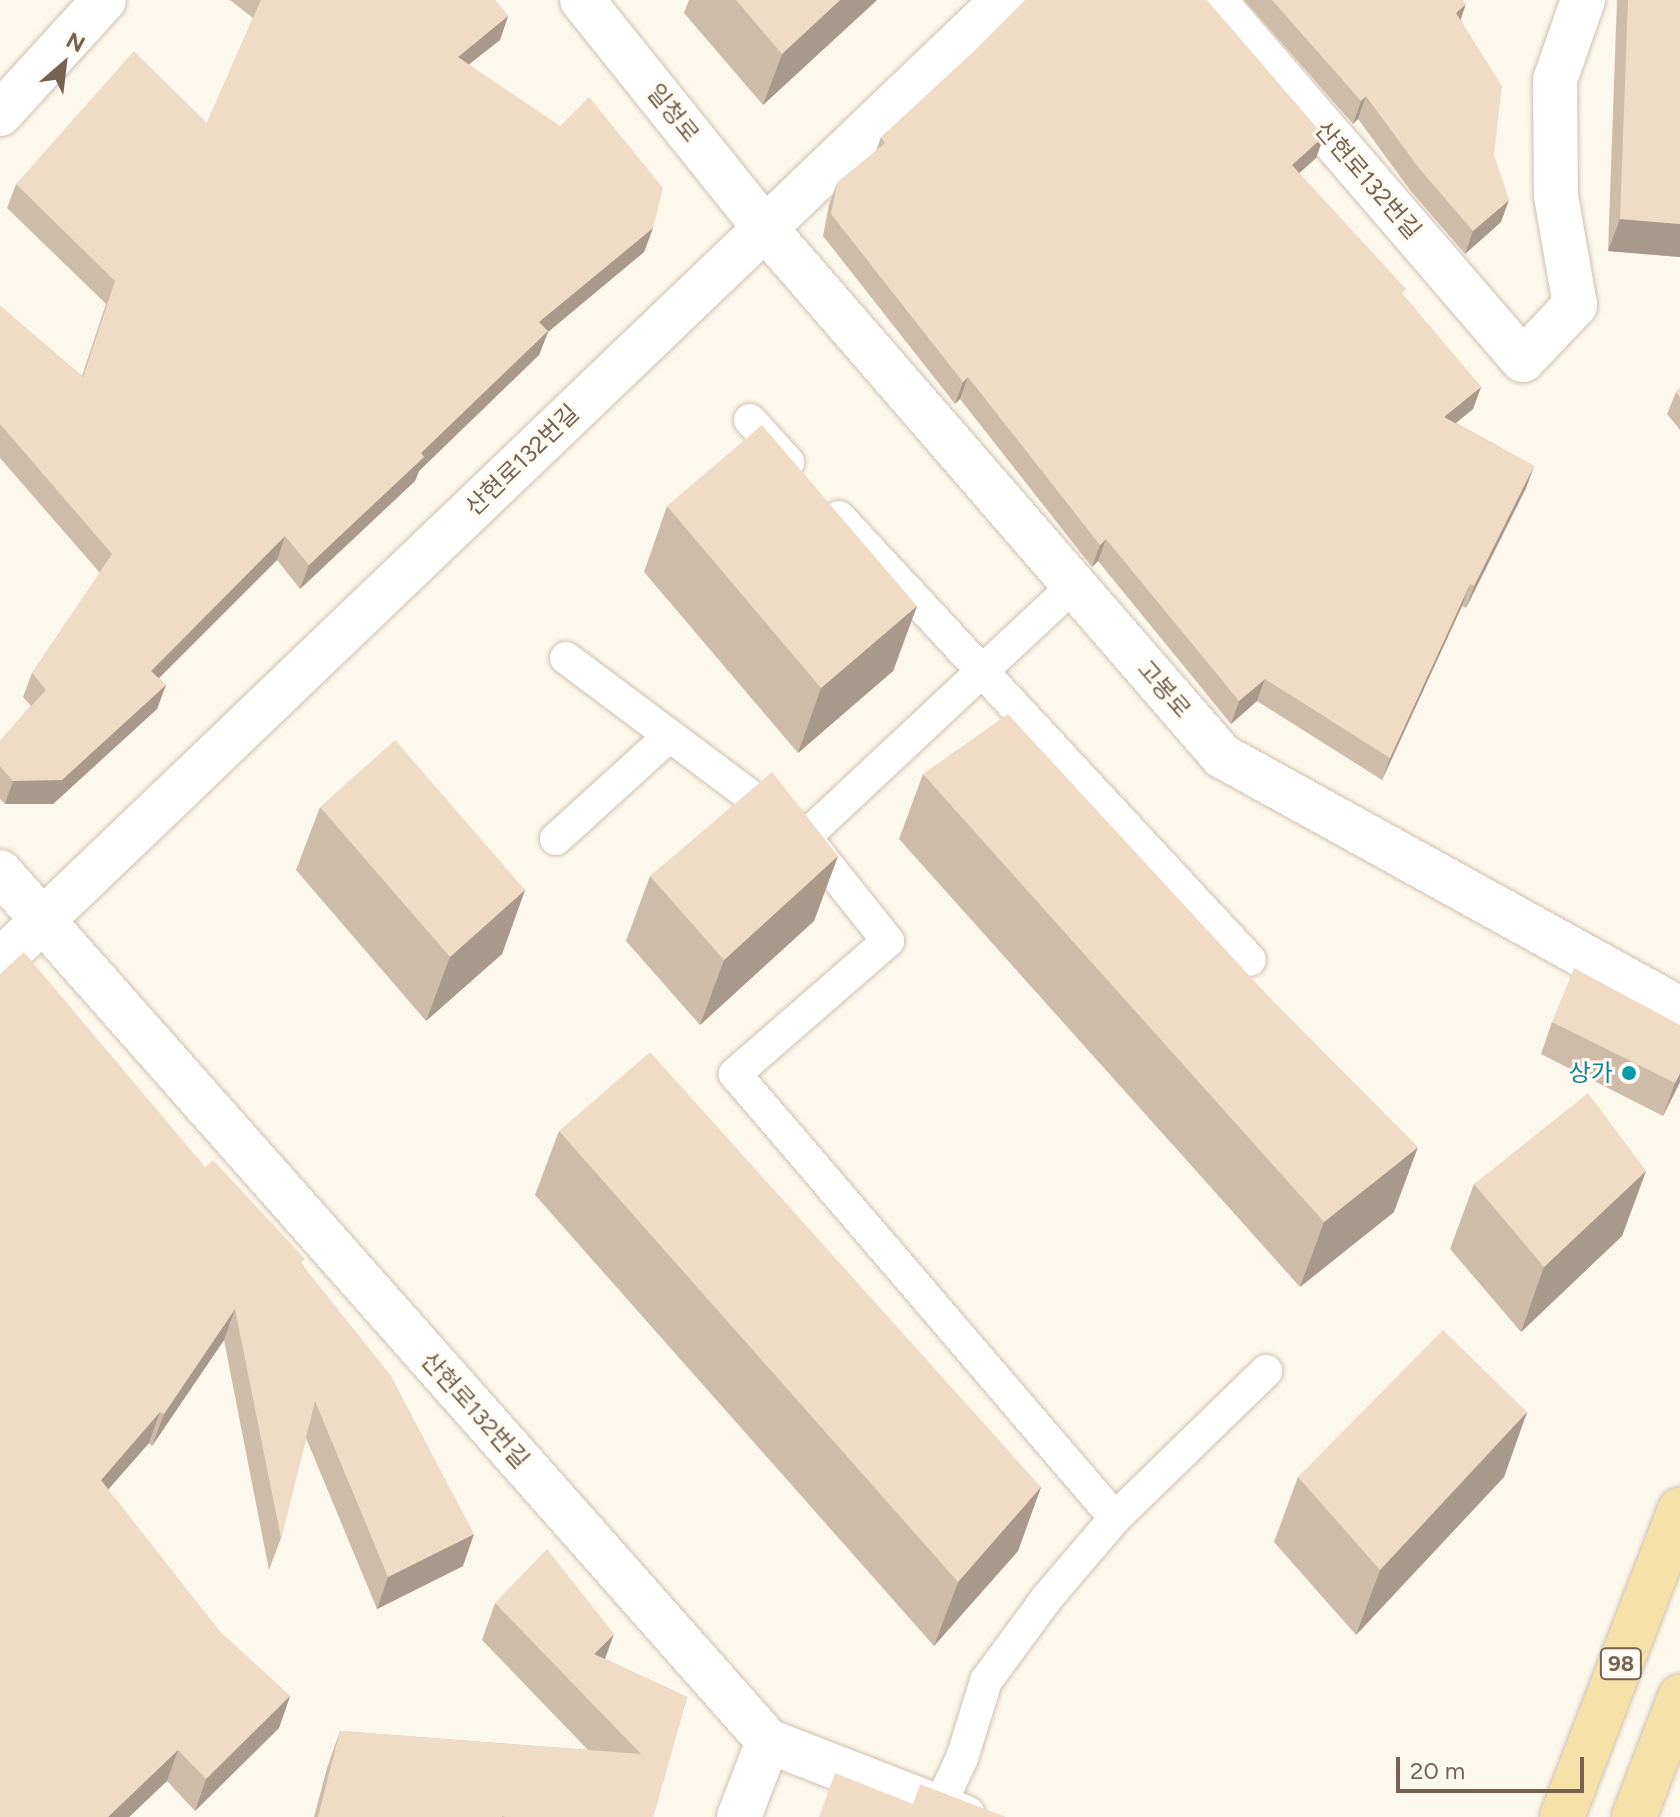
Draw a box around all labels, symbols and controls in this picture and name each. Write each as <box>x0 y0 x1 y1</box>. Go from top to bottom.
north arrow <box>24 24 104 104</box>
text: N <box>62 26 89 58</box>
street label: 일청로 <box>641 78 705 148</box>
street label: 산현로132번길 <box>1309 115 1427 245</box>
street label: 산현로132번길 <box>459 399 585 521</box>
street label: 고봉로 <box>1131 655 1197 723</box>
place label: 상가 <box>1569 1059 1613 1087</box>
marker: 상가 <box>1620 1064 1638 1082</box>
street label: 산현로132번길 <box>415 1346 535 1474</box>
road number: 98 <box>1599 1646 1643 1682</box>
scale bar <box>1400 1741 1588 1791</box>
text: 20 m <box>1410 1756 1465 1785</box>

